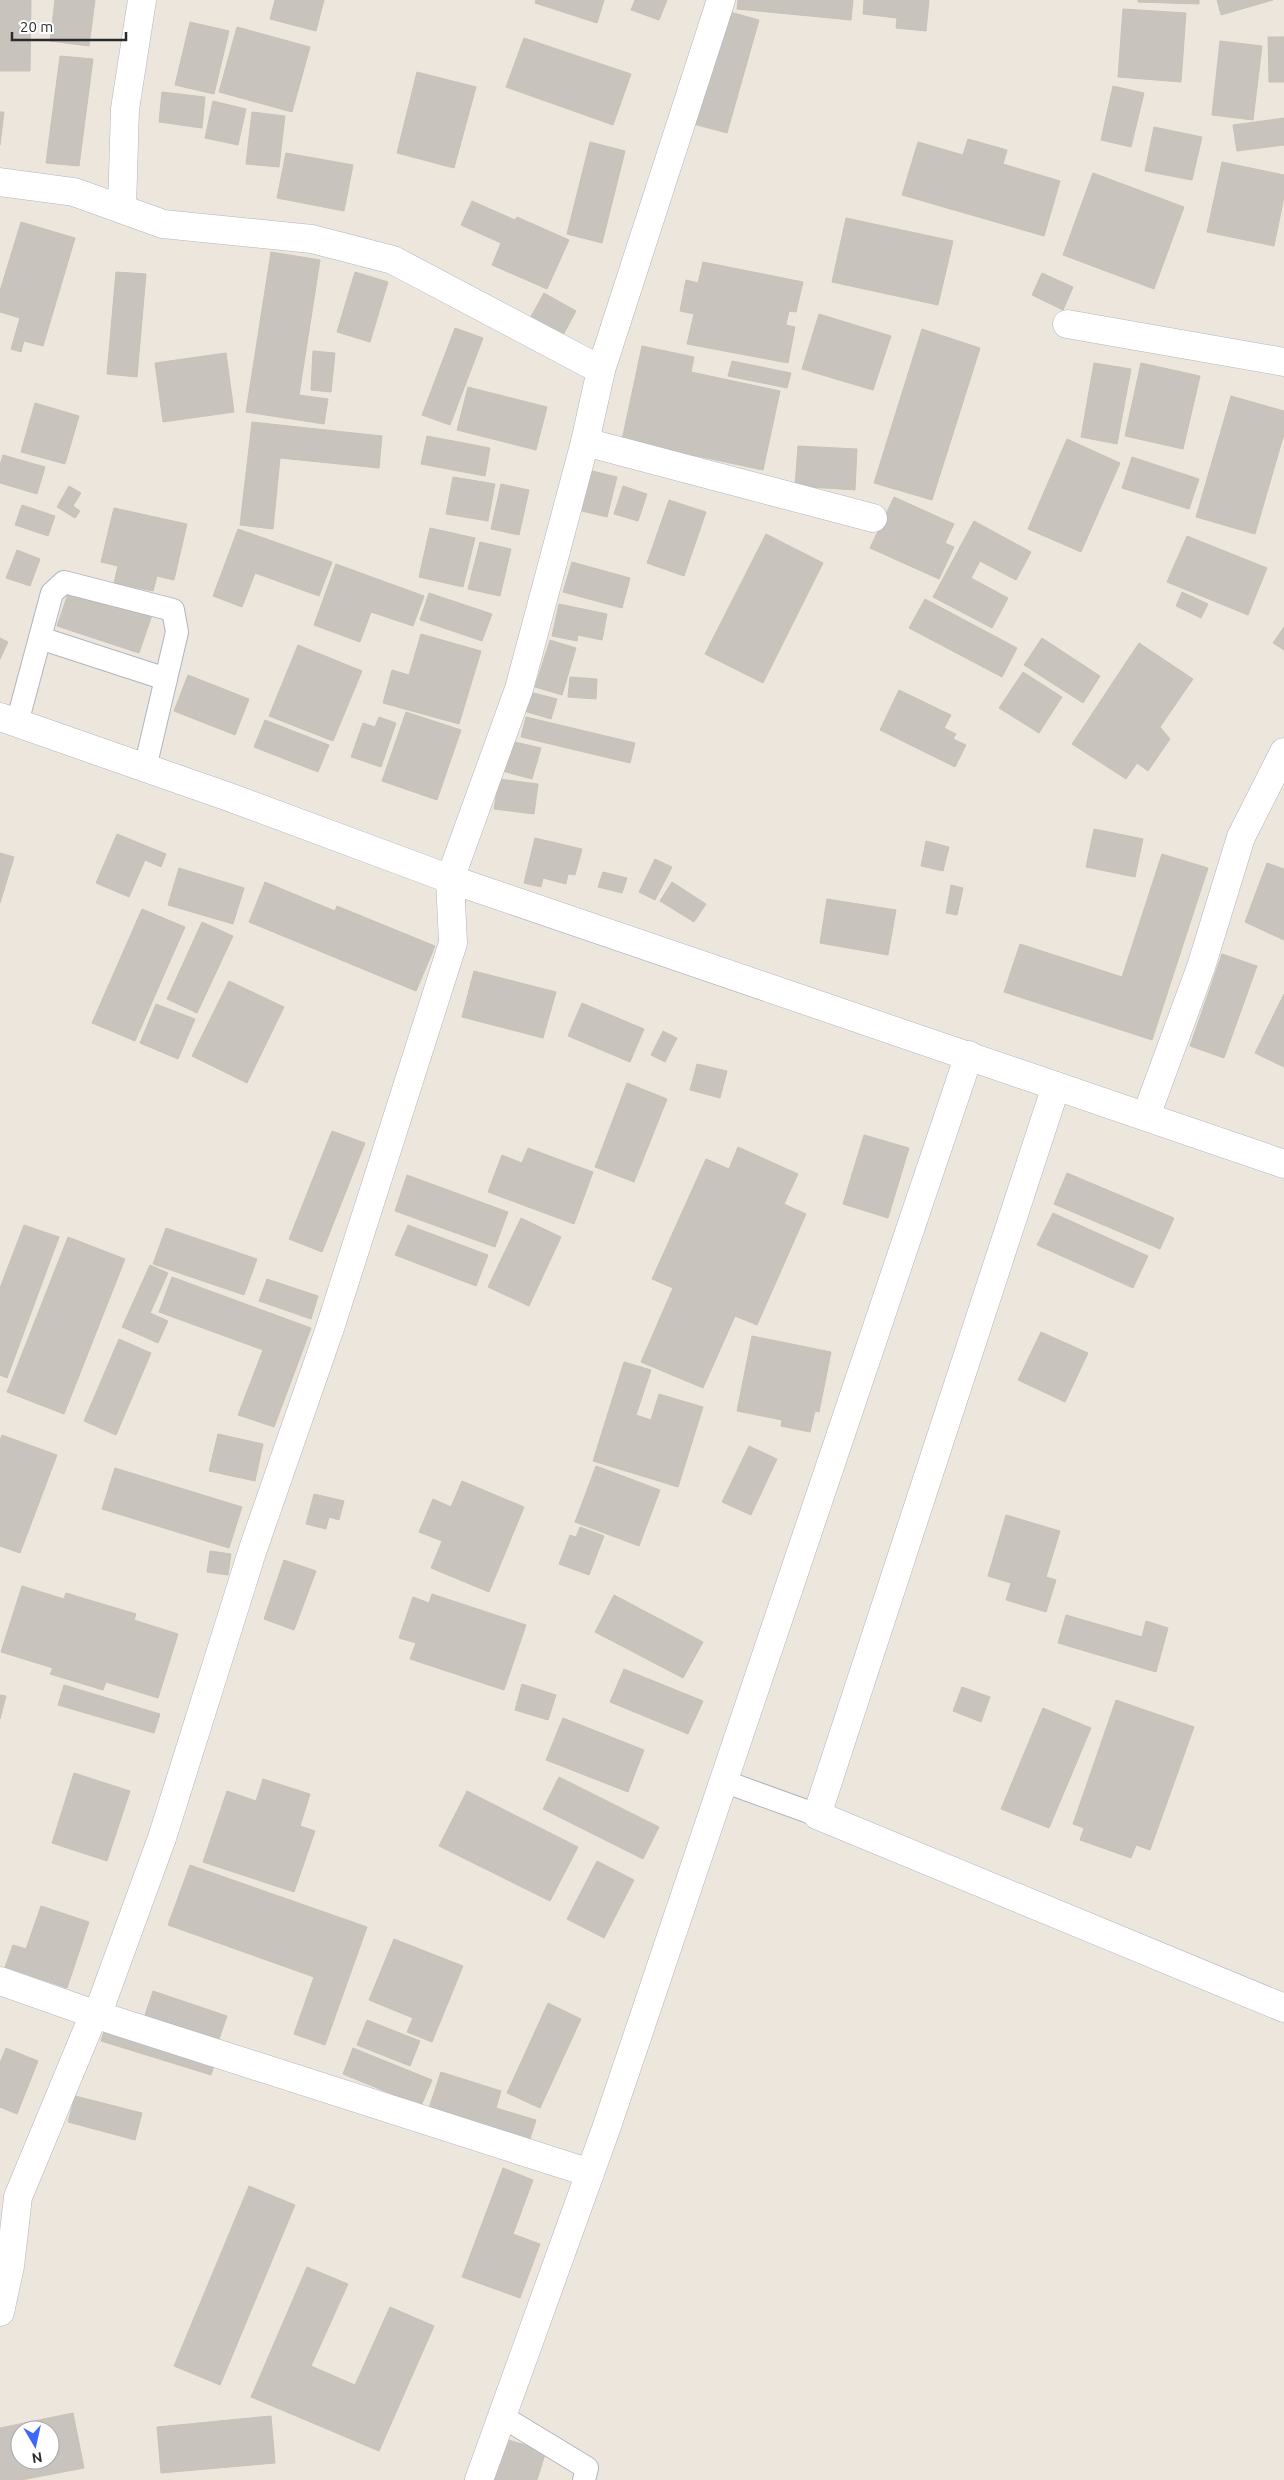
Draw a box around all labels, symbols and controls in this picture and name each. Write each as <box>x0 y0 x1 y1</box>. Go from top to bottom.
scale bar <box>12 10 126 42</box>
text: 20 m <box>20 18 53 35</box>
north arrow <box>10 2420 60 2470</box>
text: N <box>31 2449 43 2467</box>

